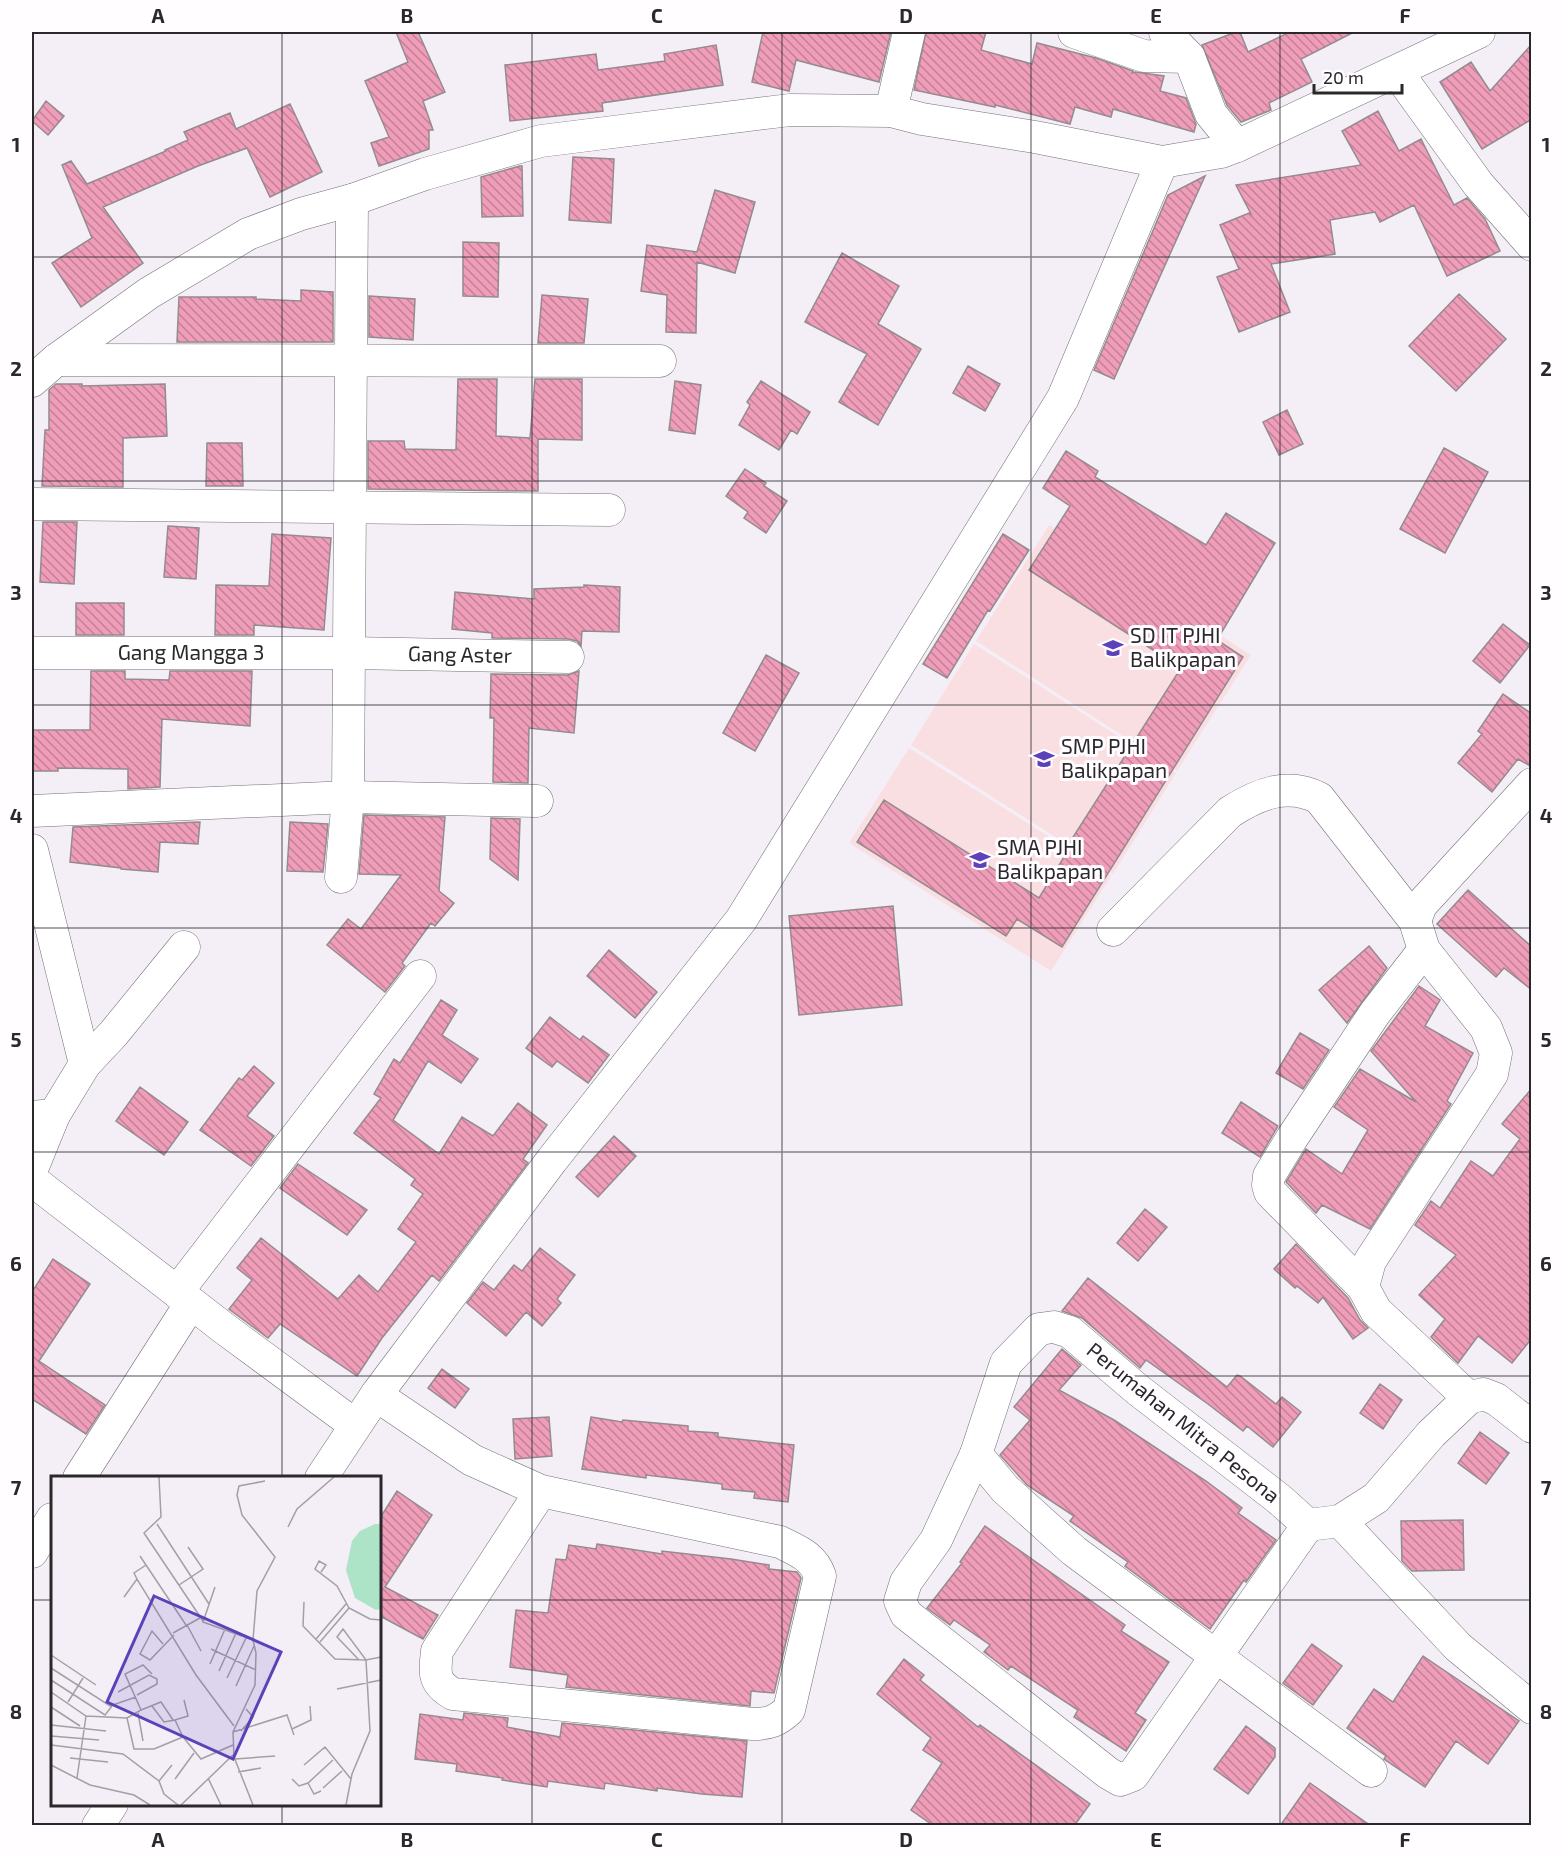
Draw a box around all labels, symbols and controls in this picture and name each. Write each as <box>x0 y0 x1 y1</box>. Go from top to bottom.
text: A <box>151 3 165 27</box>
text: B <box>401 3 413 27</box>
text: C <box>651 3 663 27</box>
text: D <box>899 3 913 27</box>
text: E <box>1150 3 1162 27</box>
text: F <box>1399 3 1411 27</box>
scale bar <box>1314 57 1402 95</box>
text: 20 m <box>1323 66 1364 88</box>
text: 1 <box>12 132 20 156</box>
text: 1 <box>1542 132 1550 156</box>
text: 2 <box>10 356 22 380</box>
text: 2 <box>1540 356 1552 380</box>
text: 3 <box>10 580 22 604</box>
text: 3 <box>1540 580 1552 604</box>
place label: SD IT PJHI Balikpapan <box>1130 622 1236 671</box>
school or university icon: SD IT PJHI Balikpapan <box>1101 636 1125 660</box>
street label: Gang Mangga 3 <box>118 639 264 664</box>
street label: Gang Aster <box>408 640 513 667</box>
place label: SMP PJHI Balikpapan <box>1061 733 1167 782</box>
school or university icon: SMP PJHI Balikpapan <box>1032 747 1056 771</box>
text: 4 <box>10 803 23 827</box>
text: 4 <box>1540 803 1553 827</box>
place label: SMA PJHI Balikpapan <box>997 834 1103 883</box>
school or university icon: SMA PJHI Balikpapan <box>968 848 992 872</box>
text: 5 <box>10 1027 22 1051</box>
text: 5 <box>1540 1027 1552 1051</box>
text: 6 <box>10 1251 22 1275</box>
text: 6 <box>1540 1251 1552 1275</box>
street label: Perumahan Mitra Pesona <box>1083 1336 1285 1507</box>
text: 7 <box>11 1475 22 1499</box>
text: 7 <box>1541 1475 1552 1499</box>
inset map <box>51 1476 381 1806</box>
text: 8 <box>10 1699 22 1723</box>
text: 8 <box>1540 1699 1552 1723</box>
text: A <box>151 1827 165 1851</box>
text: B <box>401 1827 413 1851</box>
text: C <box>651 1827 663 1851</box>
text: D <box>899 1827 913 1851</box>
text: E <box>1150 1827 1162 1851</box>
text: F <box>1399 1827 1411 1851</box>

